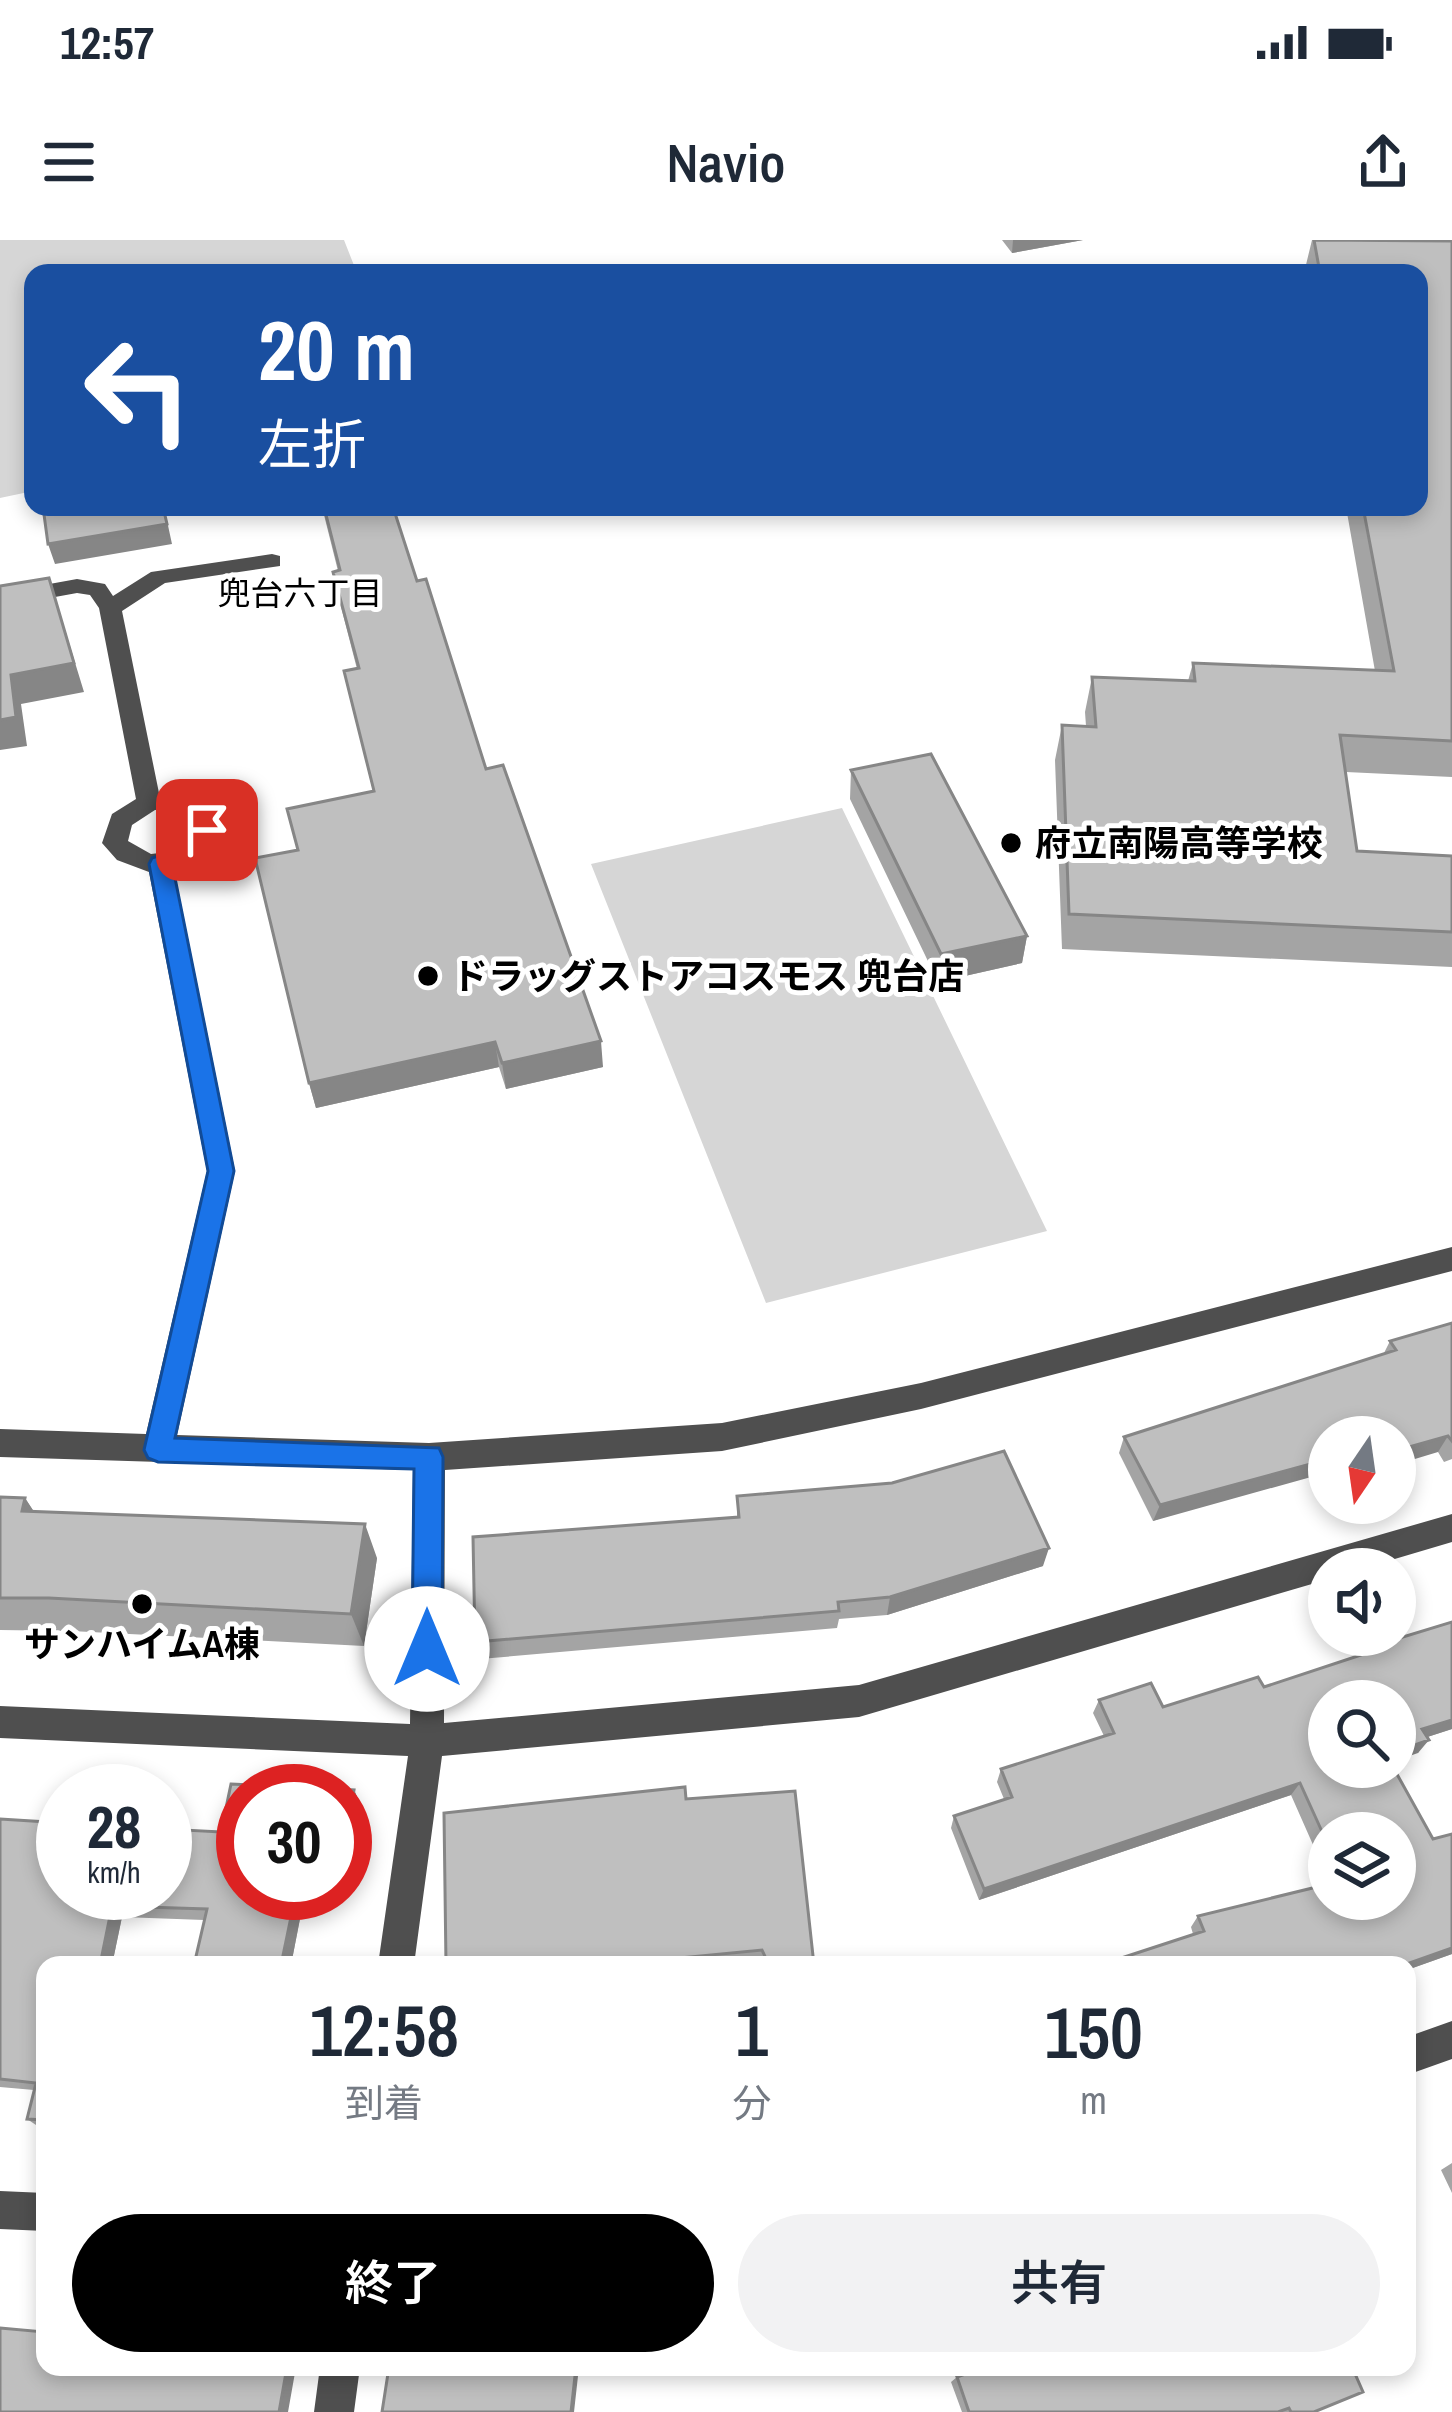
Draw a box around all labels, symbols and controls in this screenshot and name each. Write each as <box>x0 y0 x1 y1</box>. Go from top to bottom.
text: 12:57 <box>60 12 154 73</box>
text: Navio <box>667 126 785 199</box>
icon: menu <box>36 129 102 195</box>
icon: share <box>1350 129 1416 195</box>
text: 20 m <box>258 293 415 406</box>
icon: left <box>60 312 216 468</box>
text: 左折 <box>258 408 366 481</box>
district label: 兜台六丁目 <box>218 571 383 615</box>
pin <box>156 779 258 881</box>
icon: arrive <box>174 797 240 863</box>
place label: 府立南陽高等学校 <box>1035 819 1323 867</box>
marker: 府立南陽高等学校 <box>998 830 1024 856</box>
place label: ドラッグストアコスモス 兜台店 <box>452 952 964 1000</box>
marker: ドラッグストアコスモス 兜台店 <box>415 963 441 989</box>
north arrow <box>1308 1416 1416 1524</box>
map controls <box>1308 1416 1416 1920</box>
button: sound <box>1308 1548 1416 1656</box>
position arrow <box>364 1586 490 1712</box>
marker: サンハイムA棟 <box>129 1591 155 1617</box>
place label: サンハイムA棟 <box>24 1620 260 1668</box>
button: search <box>1308 1680 1416 1788</box>
speed limit sign: 30 <box>216 1764 372 1920</box>
text: 28 <box>87 1786 141 1867</box>
button: layers <box>1308 1812 1416 1920</box>
text: km/h <box>87 1852 141 1892</box>
text: 12:58 <box>309 1981 459 2078</box>
text: 1 <box>735 1981 768 2078</box>
text: 150 <box>1044 1983 1143 2080</box>
text: m <box>1080 2074 1107 2126</box>
text: 到着 <box>345 2077 423 2129</box>
text: 分 <box>732 2077 771 2129</box>
button: 終了 <box>72 2214 714 2352</box>
button: 共有 <box>738 2214 1380 2352</box>

